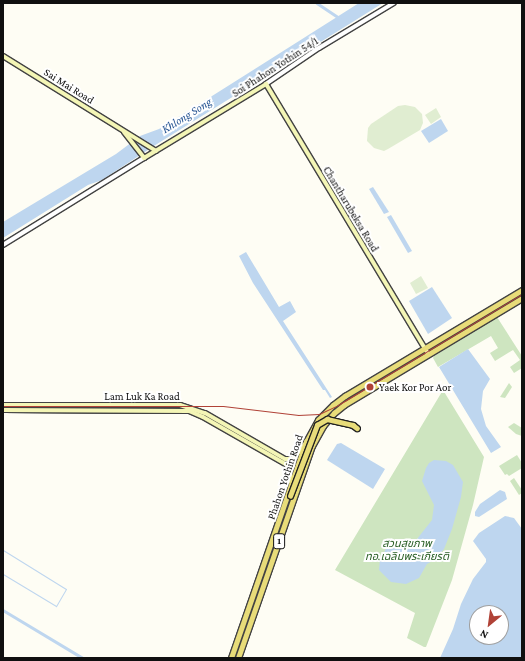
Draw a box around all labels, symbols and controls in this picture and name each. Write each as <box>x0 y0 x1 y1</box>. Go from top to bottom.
street label: Soi Phahon Yothin 54/1 <box>229 34 321 100</box>
street label: Sai Mai Road <box>41 65 97 107</box>
water label: Khlong Song <box>159 95 215 137</box>
street label: Chantharubeksa Road <box>320 164 382 254</box>
place label: Yaek Kor Por Aor <box>379 380 451 394</box>
marker: Yaek Kor Por Aor <box>364 381 376 393</box>
street label: Lam Luk Ka Road <box>104 389 180 403</box>
street label: Phahon Yothin Road <box>264 433 306 521</box>
road number: 1 <box>273 533 285 549</box>
park label: สวนสุขภาพ ทอ.เฉลิมพระเกียรติ <box>365 537 449 563</box>
north arrow <box>469 605 509 645</box>
text: N <box>477 628 490 642</box>

